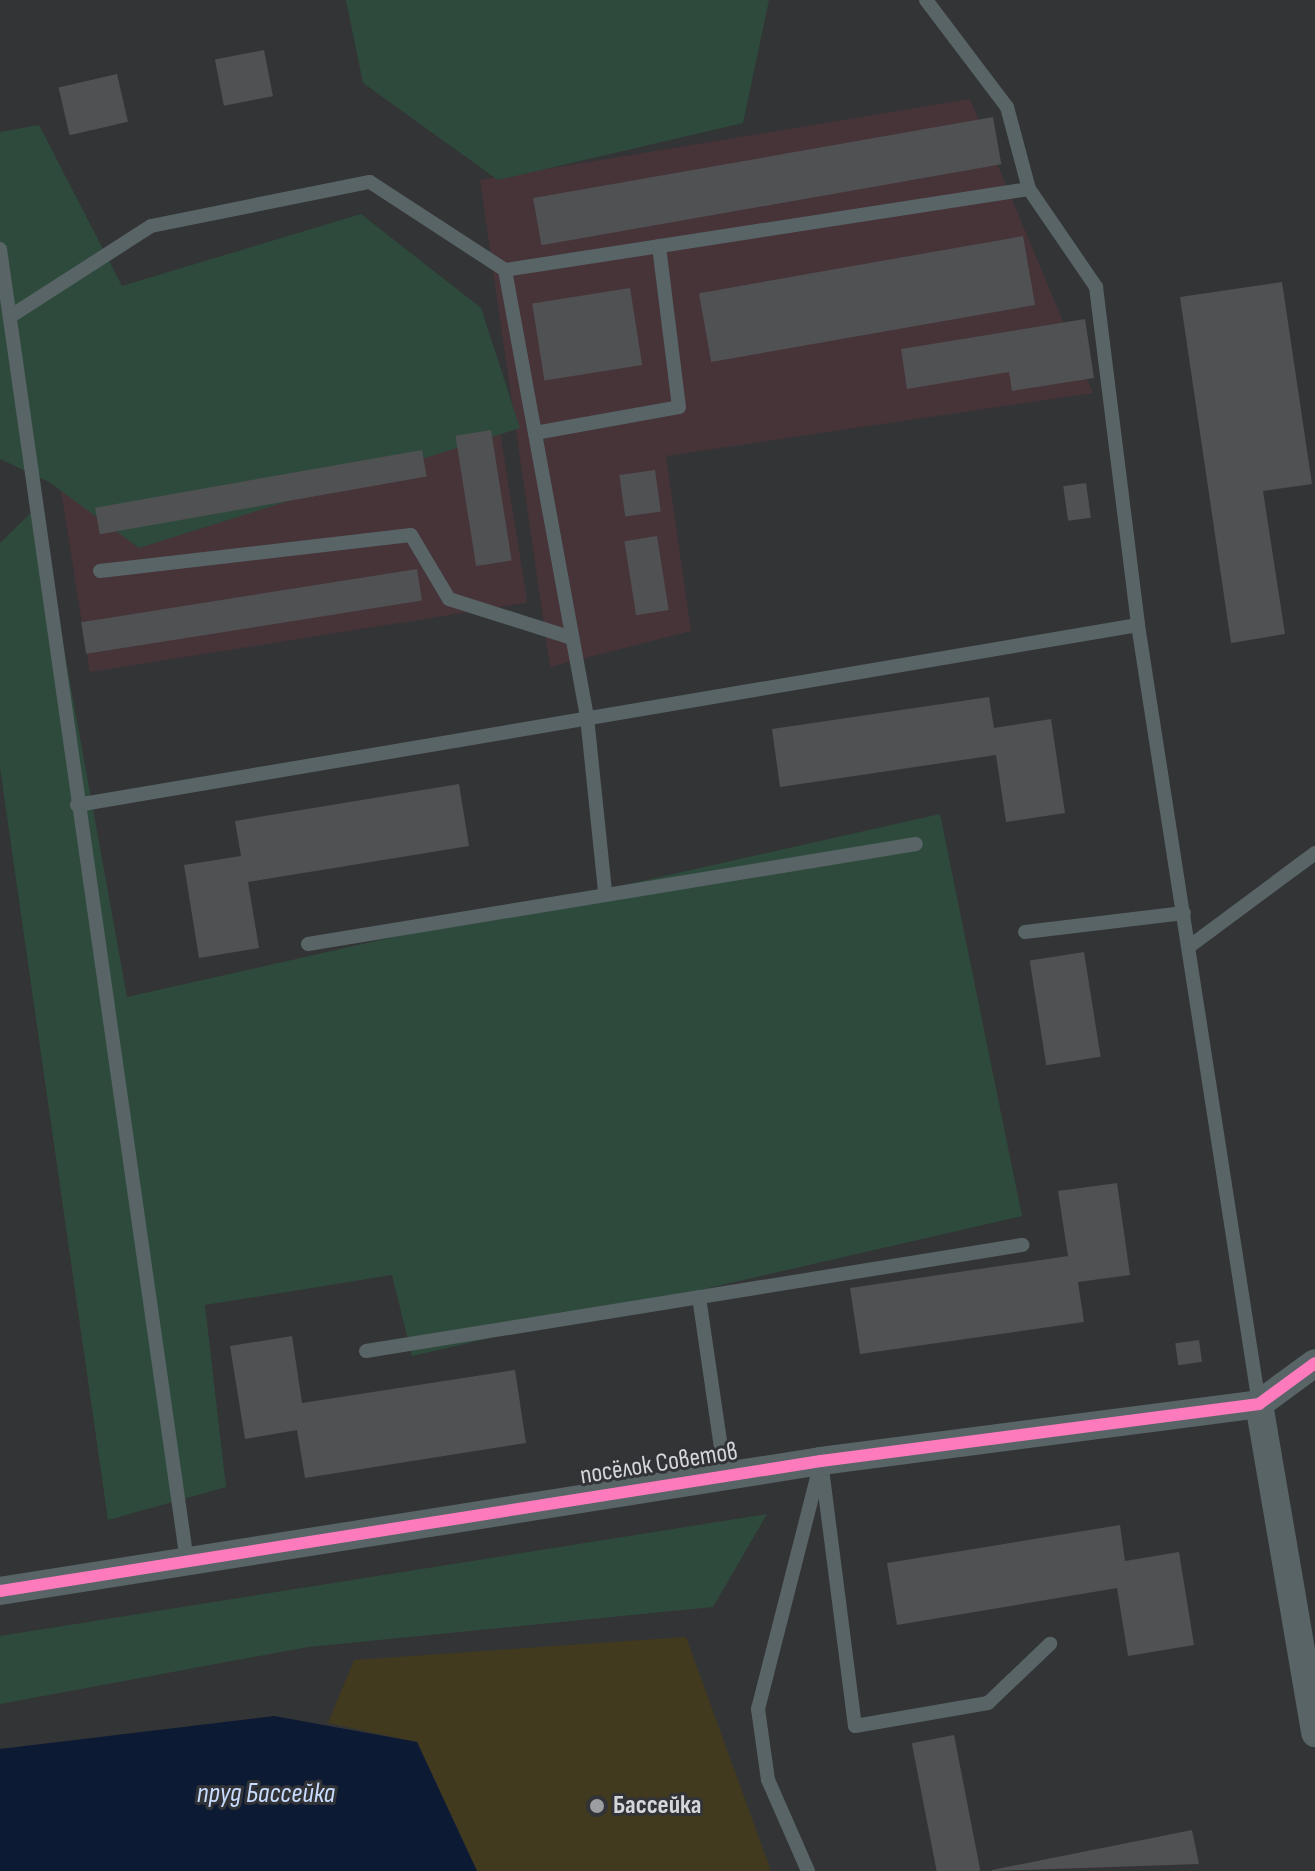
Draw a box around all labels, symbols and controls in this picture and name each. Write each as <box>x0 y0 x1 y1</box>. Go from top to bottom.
street label: посёлок Советов <box>578 1436 740 1492</box>
water label: пруд Бассейка <box>197 1777 335 1811</box>
place label: Бассейка <box>613 1790 701 1822</box>
marker: Бассейка <box>588 1797 606 1815</box>

